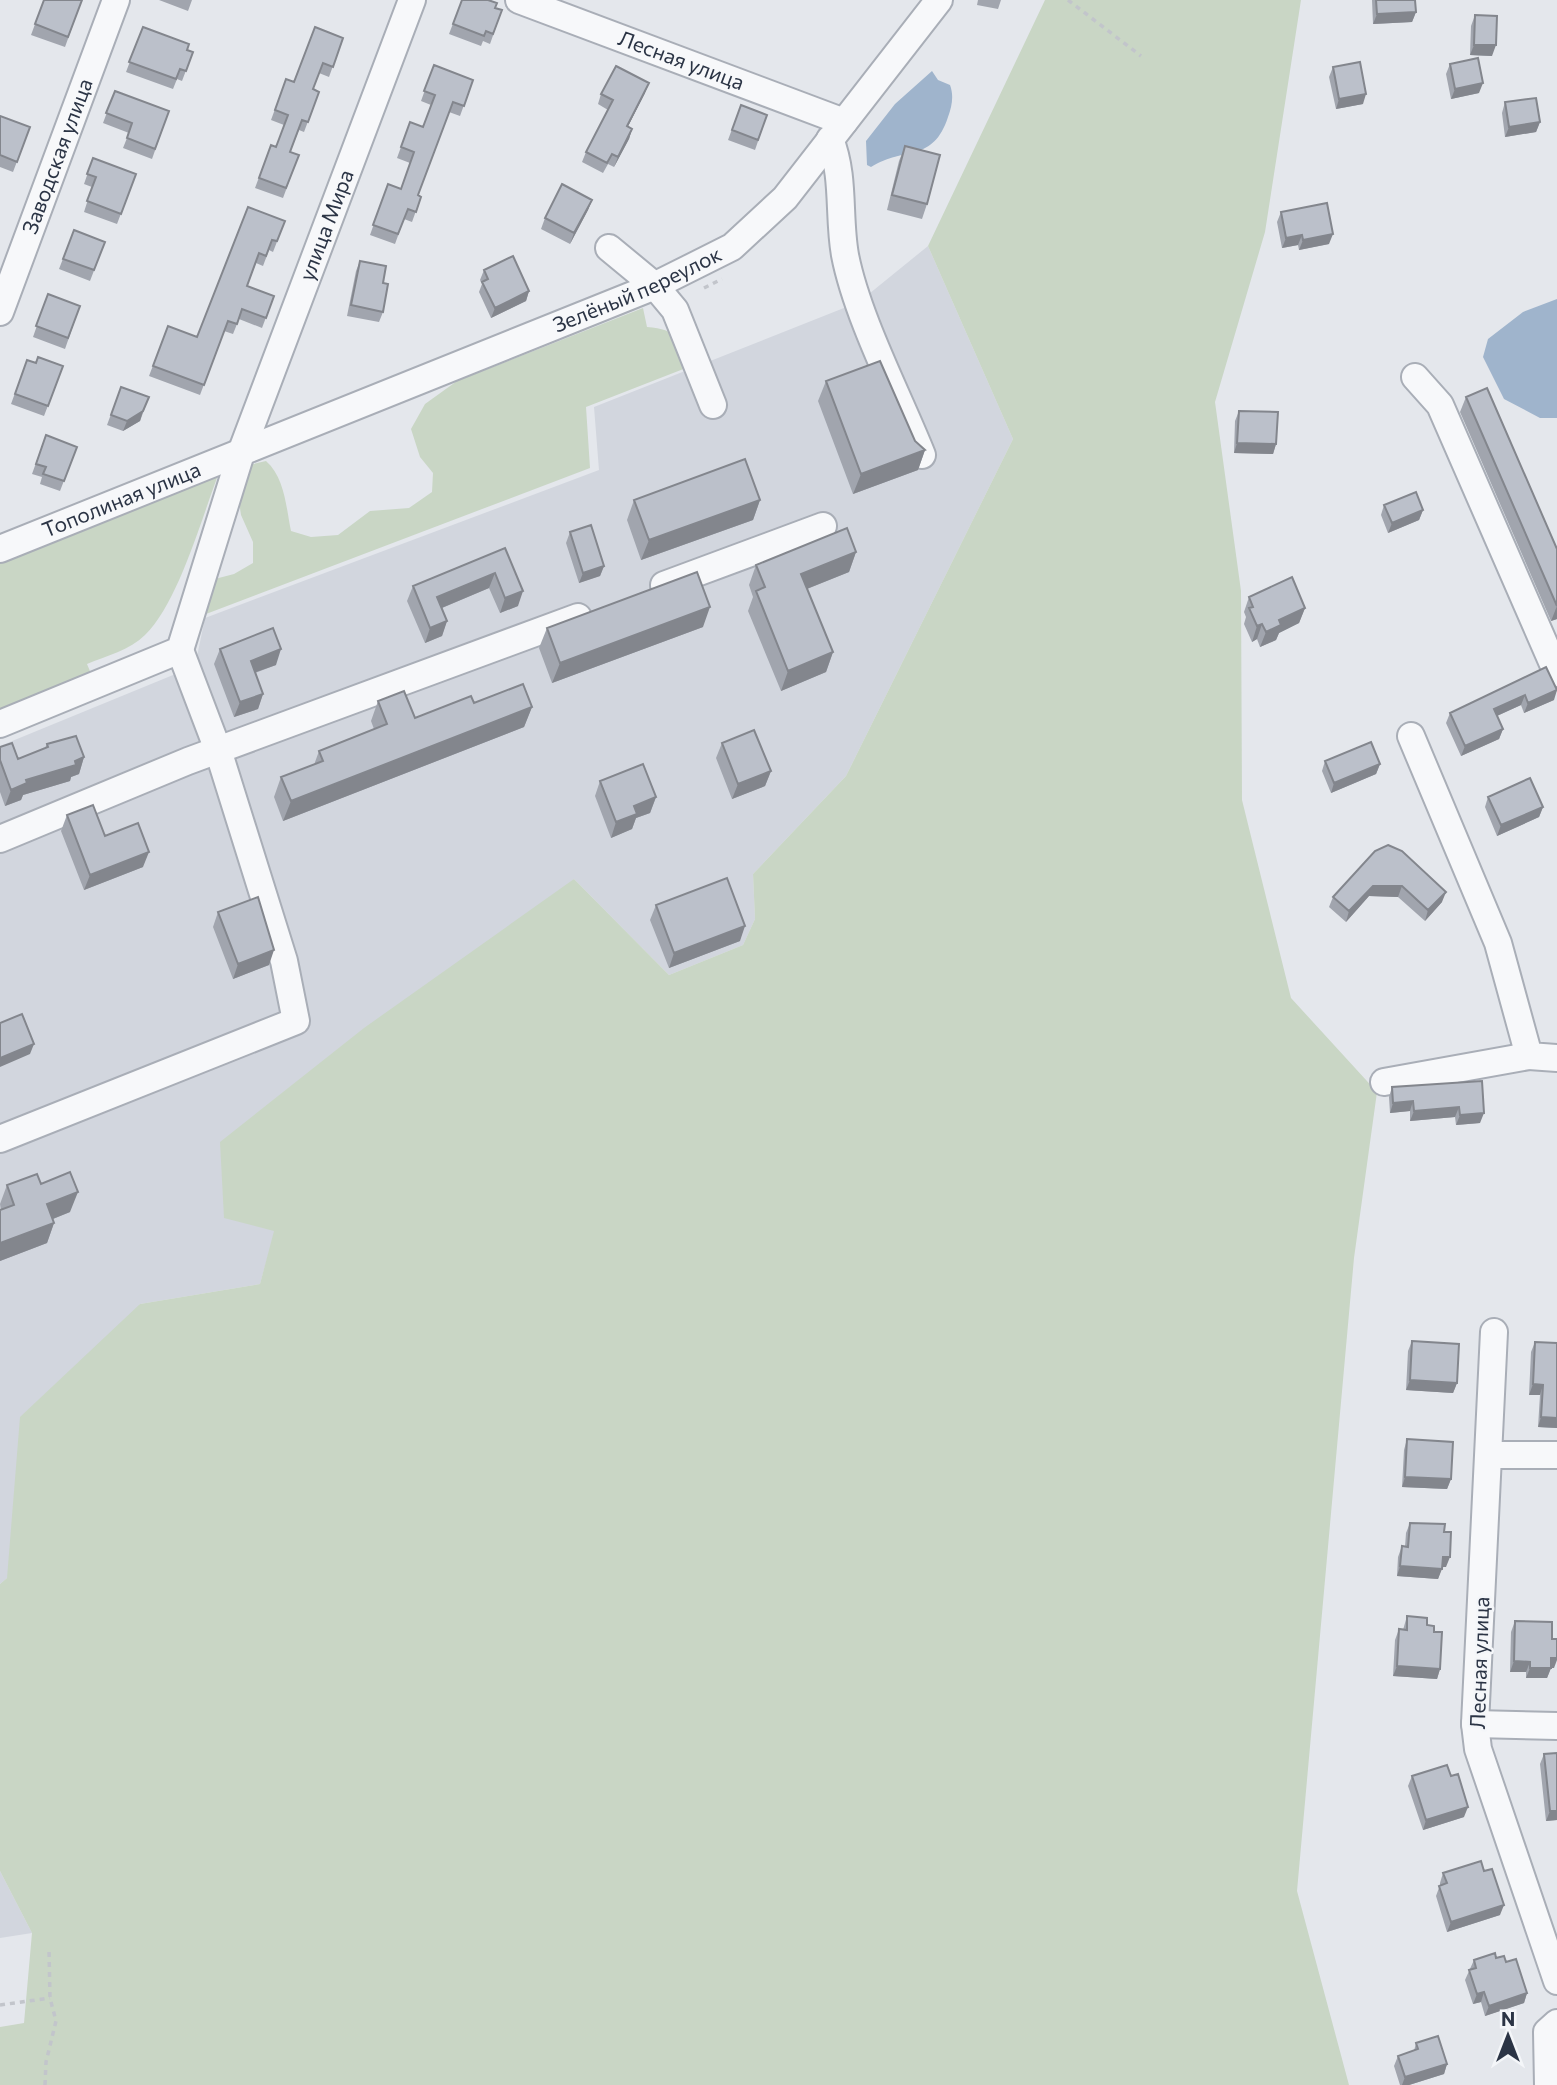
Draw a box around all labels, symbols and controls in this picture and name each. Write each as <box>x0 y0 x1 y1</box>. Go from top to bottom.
street label: Лесная улица <box>615 24 748 94</box>
street label: Заводская улица <box>16 75 97 237</box>
street label: улица Мира <box>293 166 358 284</box>
street label: Зелёный переулок <box>549 240 725 337</box>
street label: Тополиная улица <box>38 456 204 542</box>
street label: Лесная улица <box>1464 1596 1493 1730</box>
north arrow <box>1473 2001 1543 2071</box>
text: N <box>1501 2007 1515 2030</box>

